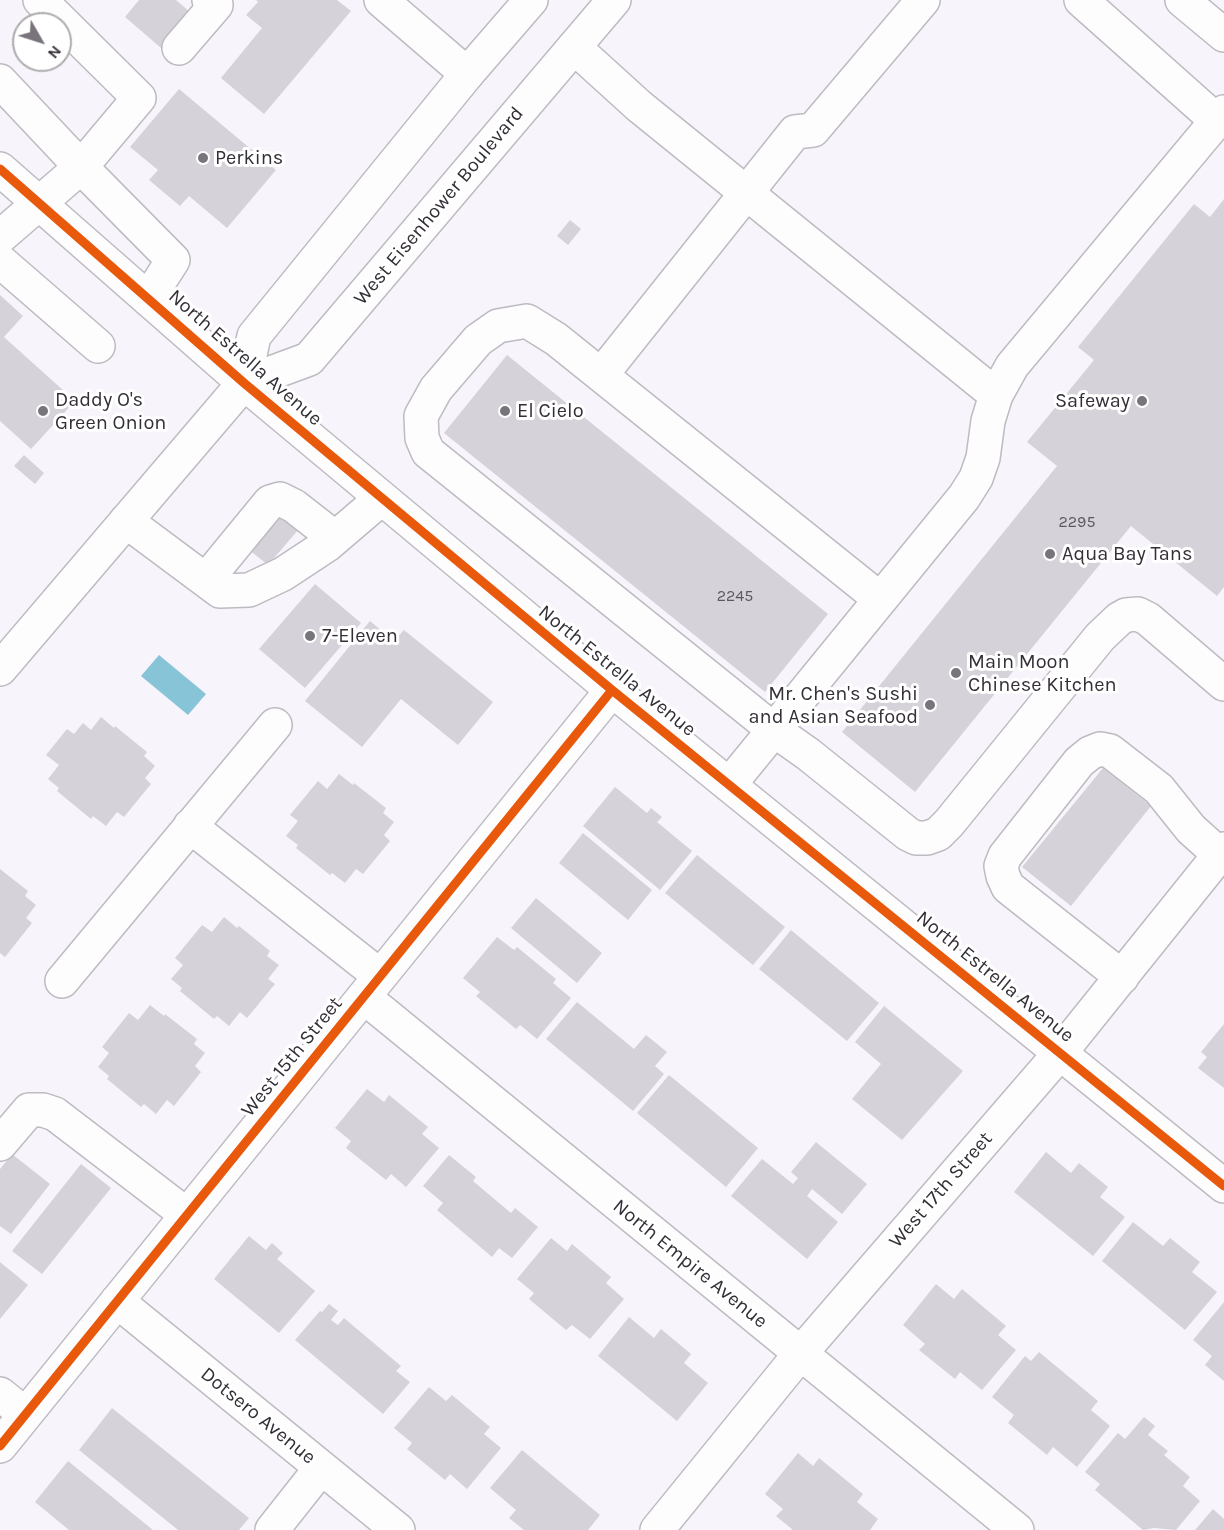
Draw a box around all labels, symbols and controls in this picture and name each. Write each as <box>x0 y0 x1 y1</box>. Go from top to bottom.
north arrow <box>12 12 72 72</box>
text: N <box>44 42 66 63</box>
street label: West Eisenhower Boulevard <box>349 102 529 310</box>
place label: Perkins <box>215 146 283 170</box>
marker: Perkins <box>196 151 210 165</box>
street label: North Estrella Avenue <box>163 285 327 431</box>
place label: Daddy O's Green Onion <box>55 388 166 435</box>
place label: Safeway <box>1055 389 1130 413</box>
marker: Safeway <box>1135 394 1149 408</box>
place label: El Cielo <box>517 399 584 423</box>
marker: Daddy O's Green Onion <box>36 404 50 418</box>
marker: El Cielo <box>498 404 512 418</box>
house number: 2295 <box>1059 512 1095 532</box>
place label: Aqua Bay Tans <box>1062 542 1192 566</box>
marker: Aqua Bay Tans <box>1043 547 1057 561</box>
house number: 2245 <box>717 586 753 606</box>
street label: North Estrella Avenue <box>533 600 701 742</box>
place label: 7-Eleven <box>322 624 398 648</box>
marker: 7-Eleven <box>303 629 317 643</box>
place label: Main Moon Chinese Kitchen <box>968 650 1117 697</box>
marker: Main Moon Chinese Kitchen <box>949 666 963 680</box>
place label: Mr. Chen's Sushi and Asian Seafood <box>749 682 918 729</box>
marker: Mr. Chen's Sushi and Asian Seafood <box>923 698 937 712</box>
street label: North Estrella Avenue <box>911 906 1079 1048</box>
street label: West 15th Street <box>236 992 348 1122</box>
street label: West 17th Street <box>884 1127 998 1253</box>
street label: North Empire Avenue <box>608 1194 772 1334</box>
street label: Dotsero Avenue <box>196 1362 320 1470</box>

